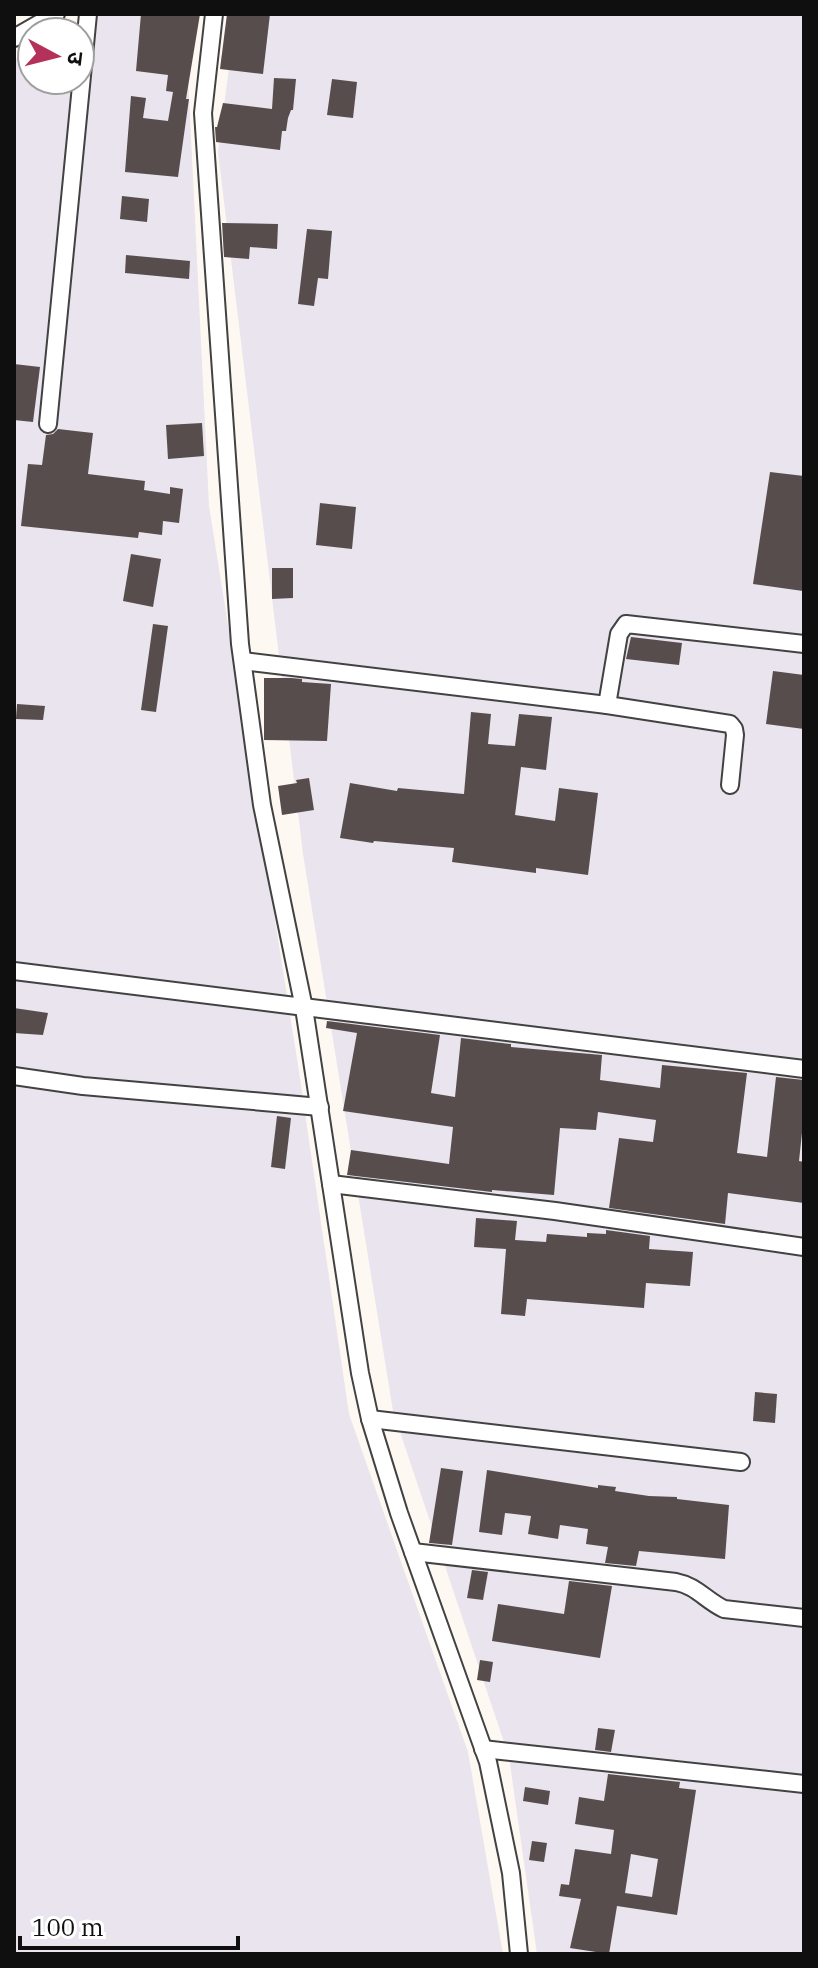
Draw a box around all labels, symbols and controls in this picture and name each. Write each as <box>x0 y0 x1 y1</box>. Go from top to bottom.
north arrow <box>16 16 96 96</box>
text: उ <box>61 50 92 68</box>
scale bar <box>20 1900 238 1950</box>
text: 100 m <box>32 1911 104 1943</box>

